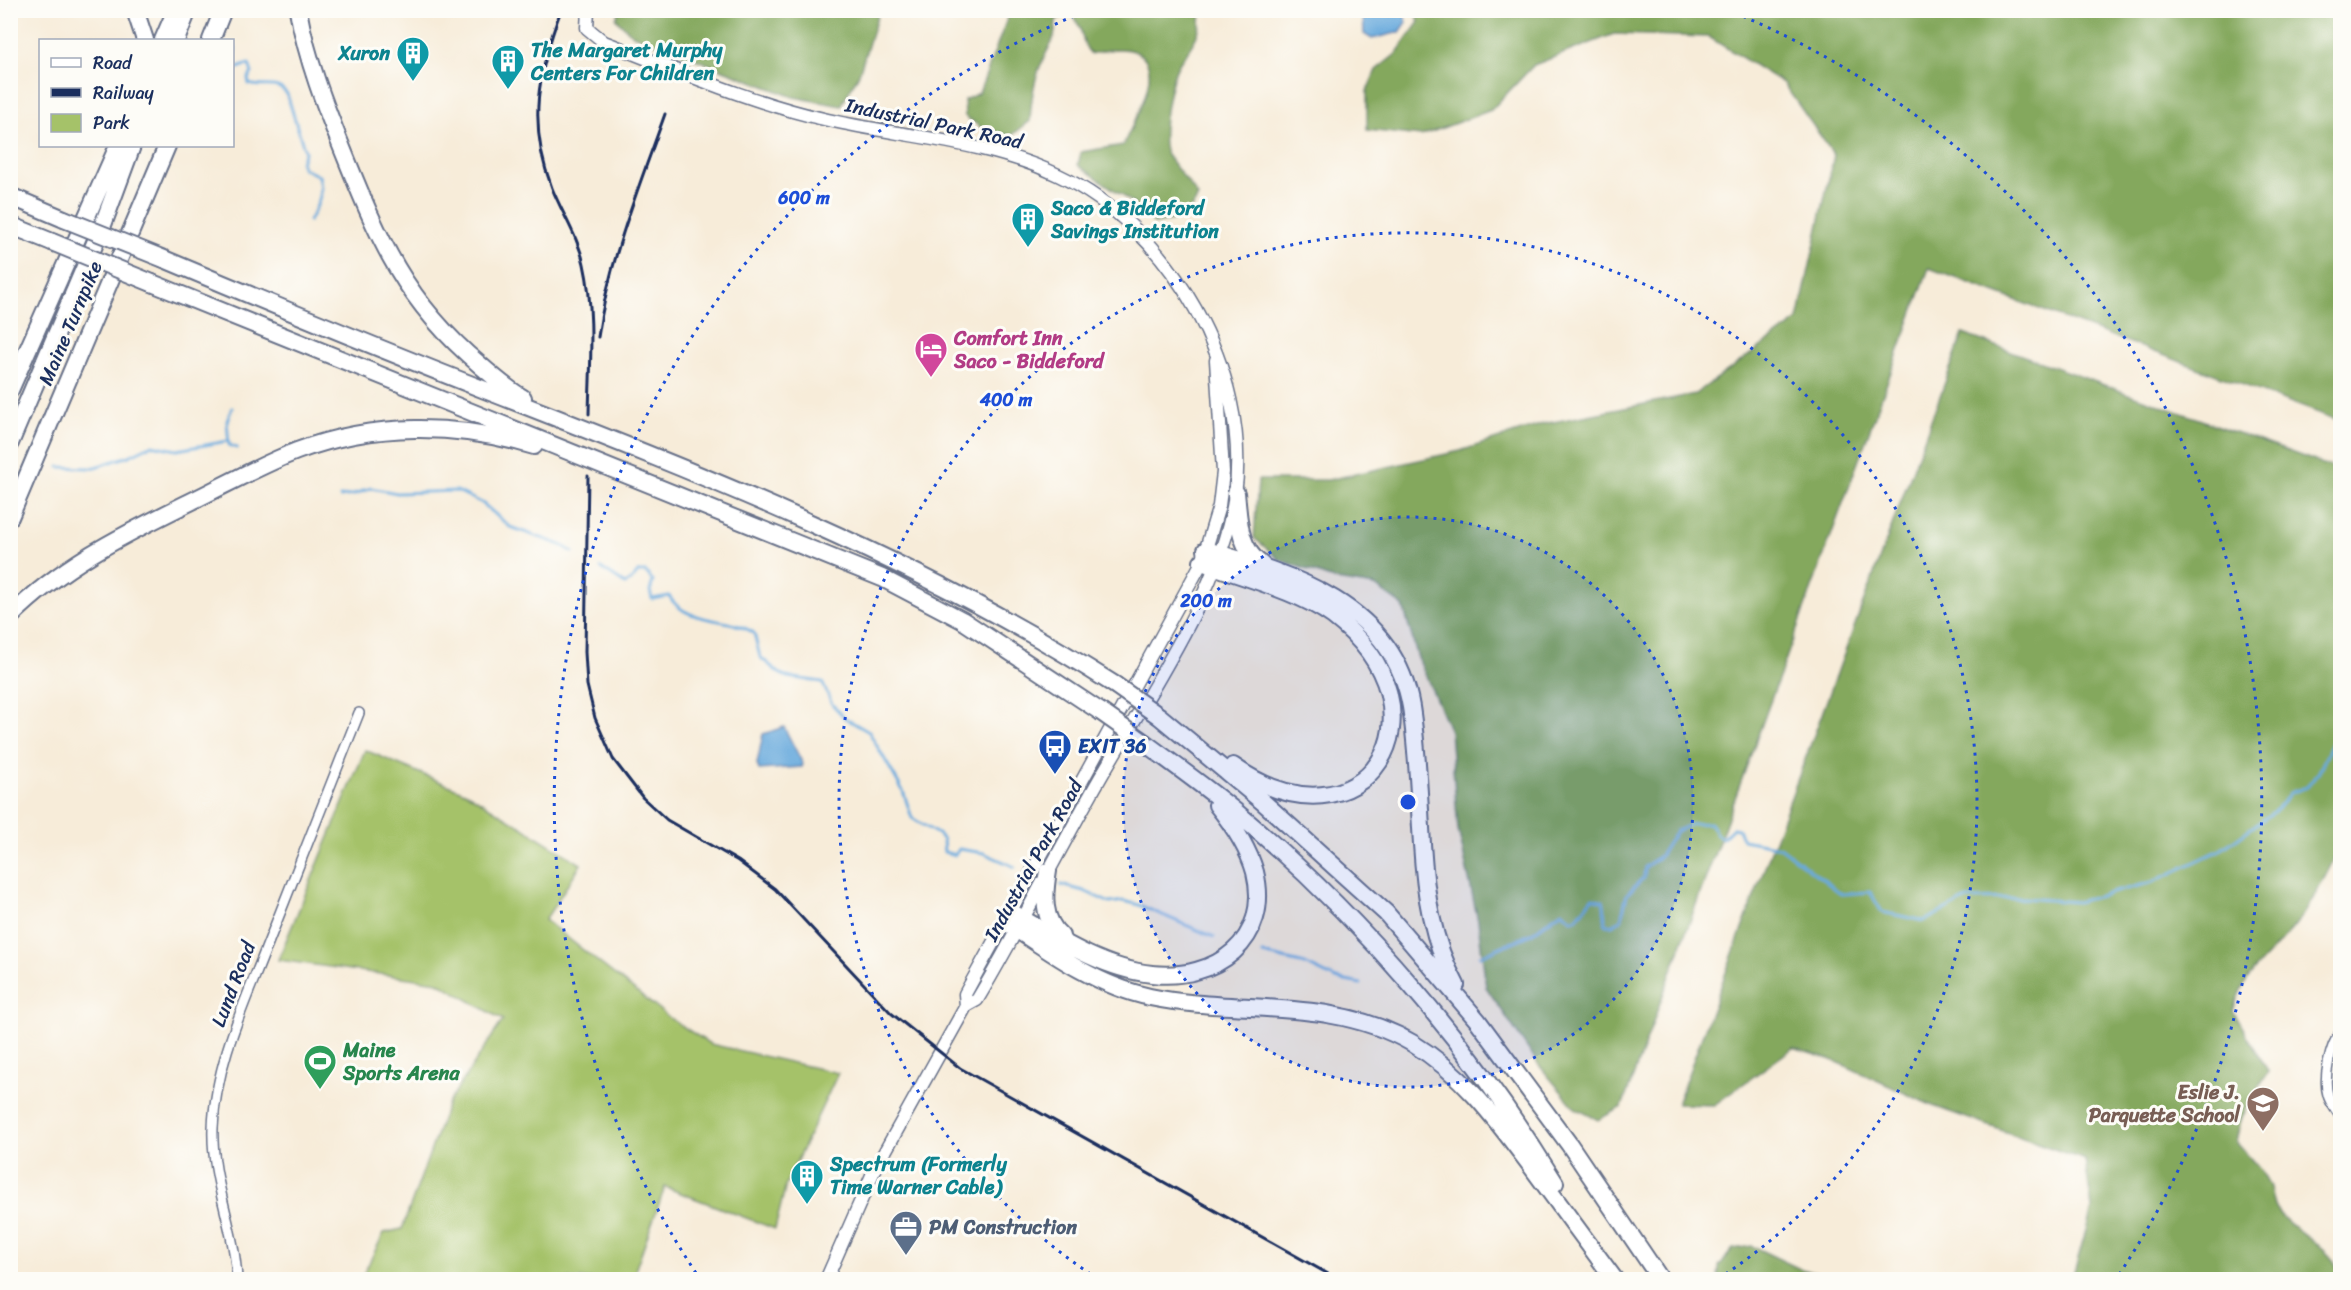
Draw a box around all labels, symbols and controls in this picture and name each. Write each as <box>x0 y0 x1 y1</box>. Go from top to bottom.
place label: The Margaret Murphy Centers For Children <box>530 33 723 91</box>
building icon: Xuron <box>395 35 431 82</box>
place label: Xuron <box>338 36 390 71</box>
legend <box>39 39 234 147</box>
building icon: The Margaret Murphy Centers For Children <box>490 43 526 90</box>
text: Road <box>93 47 133 79</box>
text: Railway <box>93 77 155 109</box>
street label: Industrial Park Road <box>841 87 1027 160</box>
text: Park <box>93 107 130 139</box>
text: 600 m <box>777 182 830 214</box>
place label: Saco & Biddeford Savings Institution <box>1050 191 1219 249</box>
building icon: Saco & Biddeford Savings Institution <box>1010 201 1046 248</box>
street label: Maine Turnpike <box>28 255 113 391</box>
place label: Comfort Inn Saco - Biddeford <box>953 321 1105 379</box>
hotel icon: Comfort Inn Saco - Biddeford <box>913 331 949 378</box>
text: 400 m <box>979 384 1032 416</box>
text: 200 m <box>1179 585 1232 617</box>
bus stop icon: EXIT 36 <box>1037 728 1073 775</box>
place label: EXIT 36 <box>1078 729 1147 764</box>
street label: Industrial Park Road <box>974 771 1093 949</box>
centre of rings <box>1398 792 1418 812</box>
street label: Lund Road <box>201 935 266 1032</box>
place label: Maine Sports Arena <box>342 1033 460 1091</box>
sports icon: Maine Sports Arena <box>302 1043 338 1090</box>
place label: Eslie J. Parquette School <box>2089 1075 2241 1133</box>
school or university icon: Eslie J. Parquette School <box>2245 1085 2281 1132</box>
place label: Spectrum (Formerly Time Warner Cable) <box>829 1147 1008 1205</box>
building icon: Spectrum (Formerly Time Warner Cable) <box>789 1158 825 1205</box>
office icon: PM Construction <box>888 1209 924 1256</box>
place label: PM Construction <box>929 1210 1077 1245</box>

